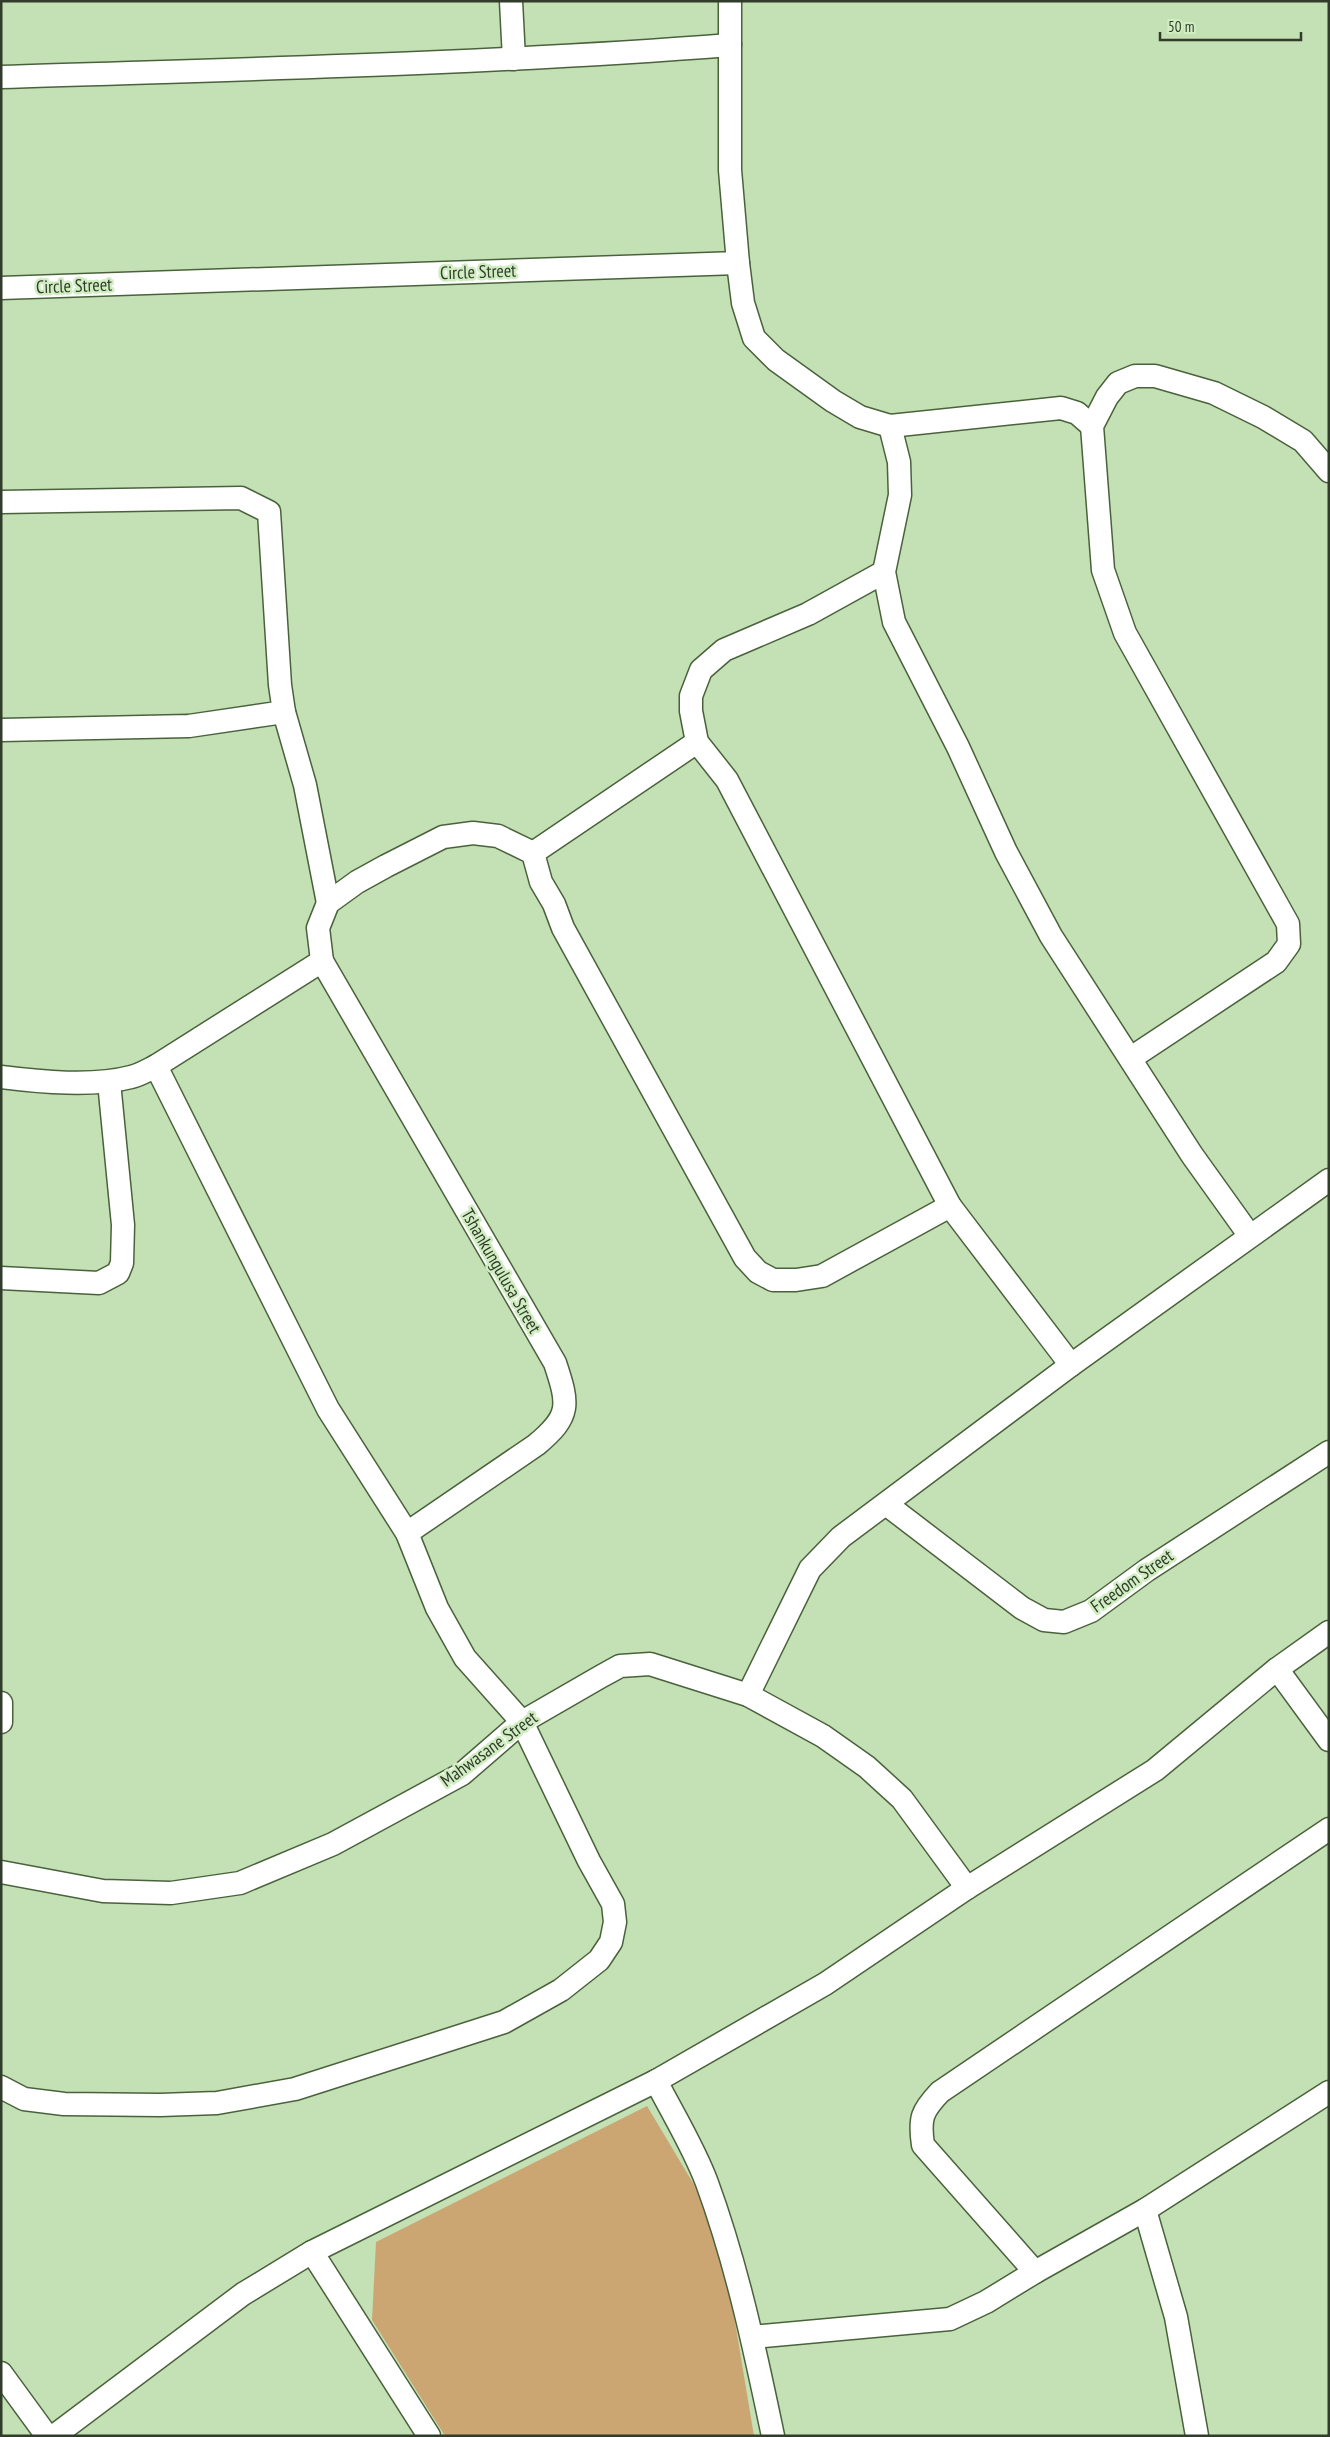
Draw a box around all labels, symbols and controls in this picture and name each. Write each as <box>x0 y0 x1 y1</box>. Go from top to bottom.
scale bar <box>1160 10 1301 42</box>
text: 50 m <box>1168 17 1194 36</box>
street label: Circle Street <box>440 259 517 284</box>
street label: Circle Street <box>36 273 113 298</box>
street label: Tshankungulusa Street <box>456 1204 546 1337</box>
street label: Freedom Street <box>1086 1544 1177 1617</box>
street label: Mahwasane Street <box>436 1706 542 1791</box>

